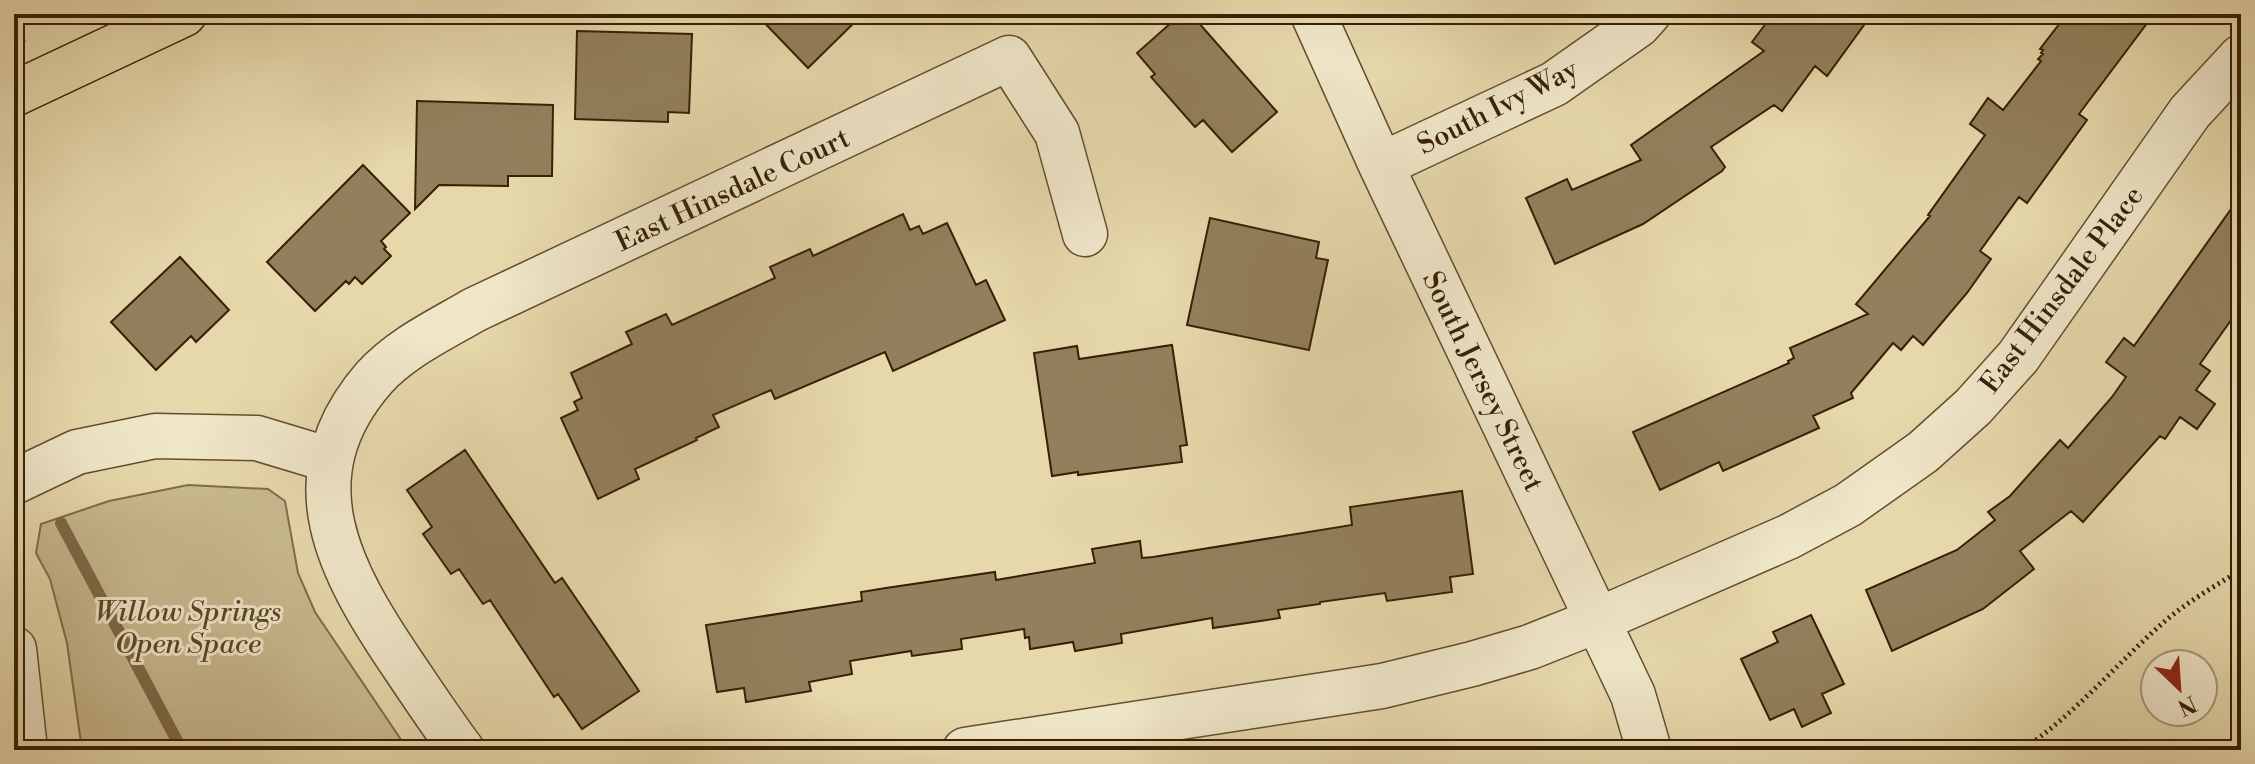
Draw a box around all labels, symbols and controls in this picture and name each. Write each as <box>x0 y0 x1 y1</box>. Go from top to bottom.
street label: South Ivy Way <box>1412 52 1584 163</box>
street label: East Hinsdale Court <box>610 121 855 260</box>
street label: East Hinsdale Place <box>1973 179 2152 400</box>
street label: South Jersey Street <box>1414 266 1551 497</box>
park label: Willow Springs Open Space <box>95 595 281 662</box>
north arrow <box>2139 648 2219 728</box>
text: N <box>2173 689 2200 721</box>

